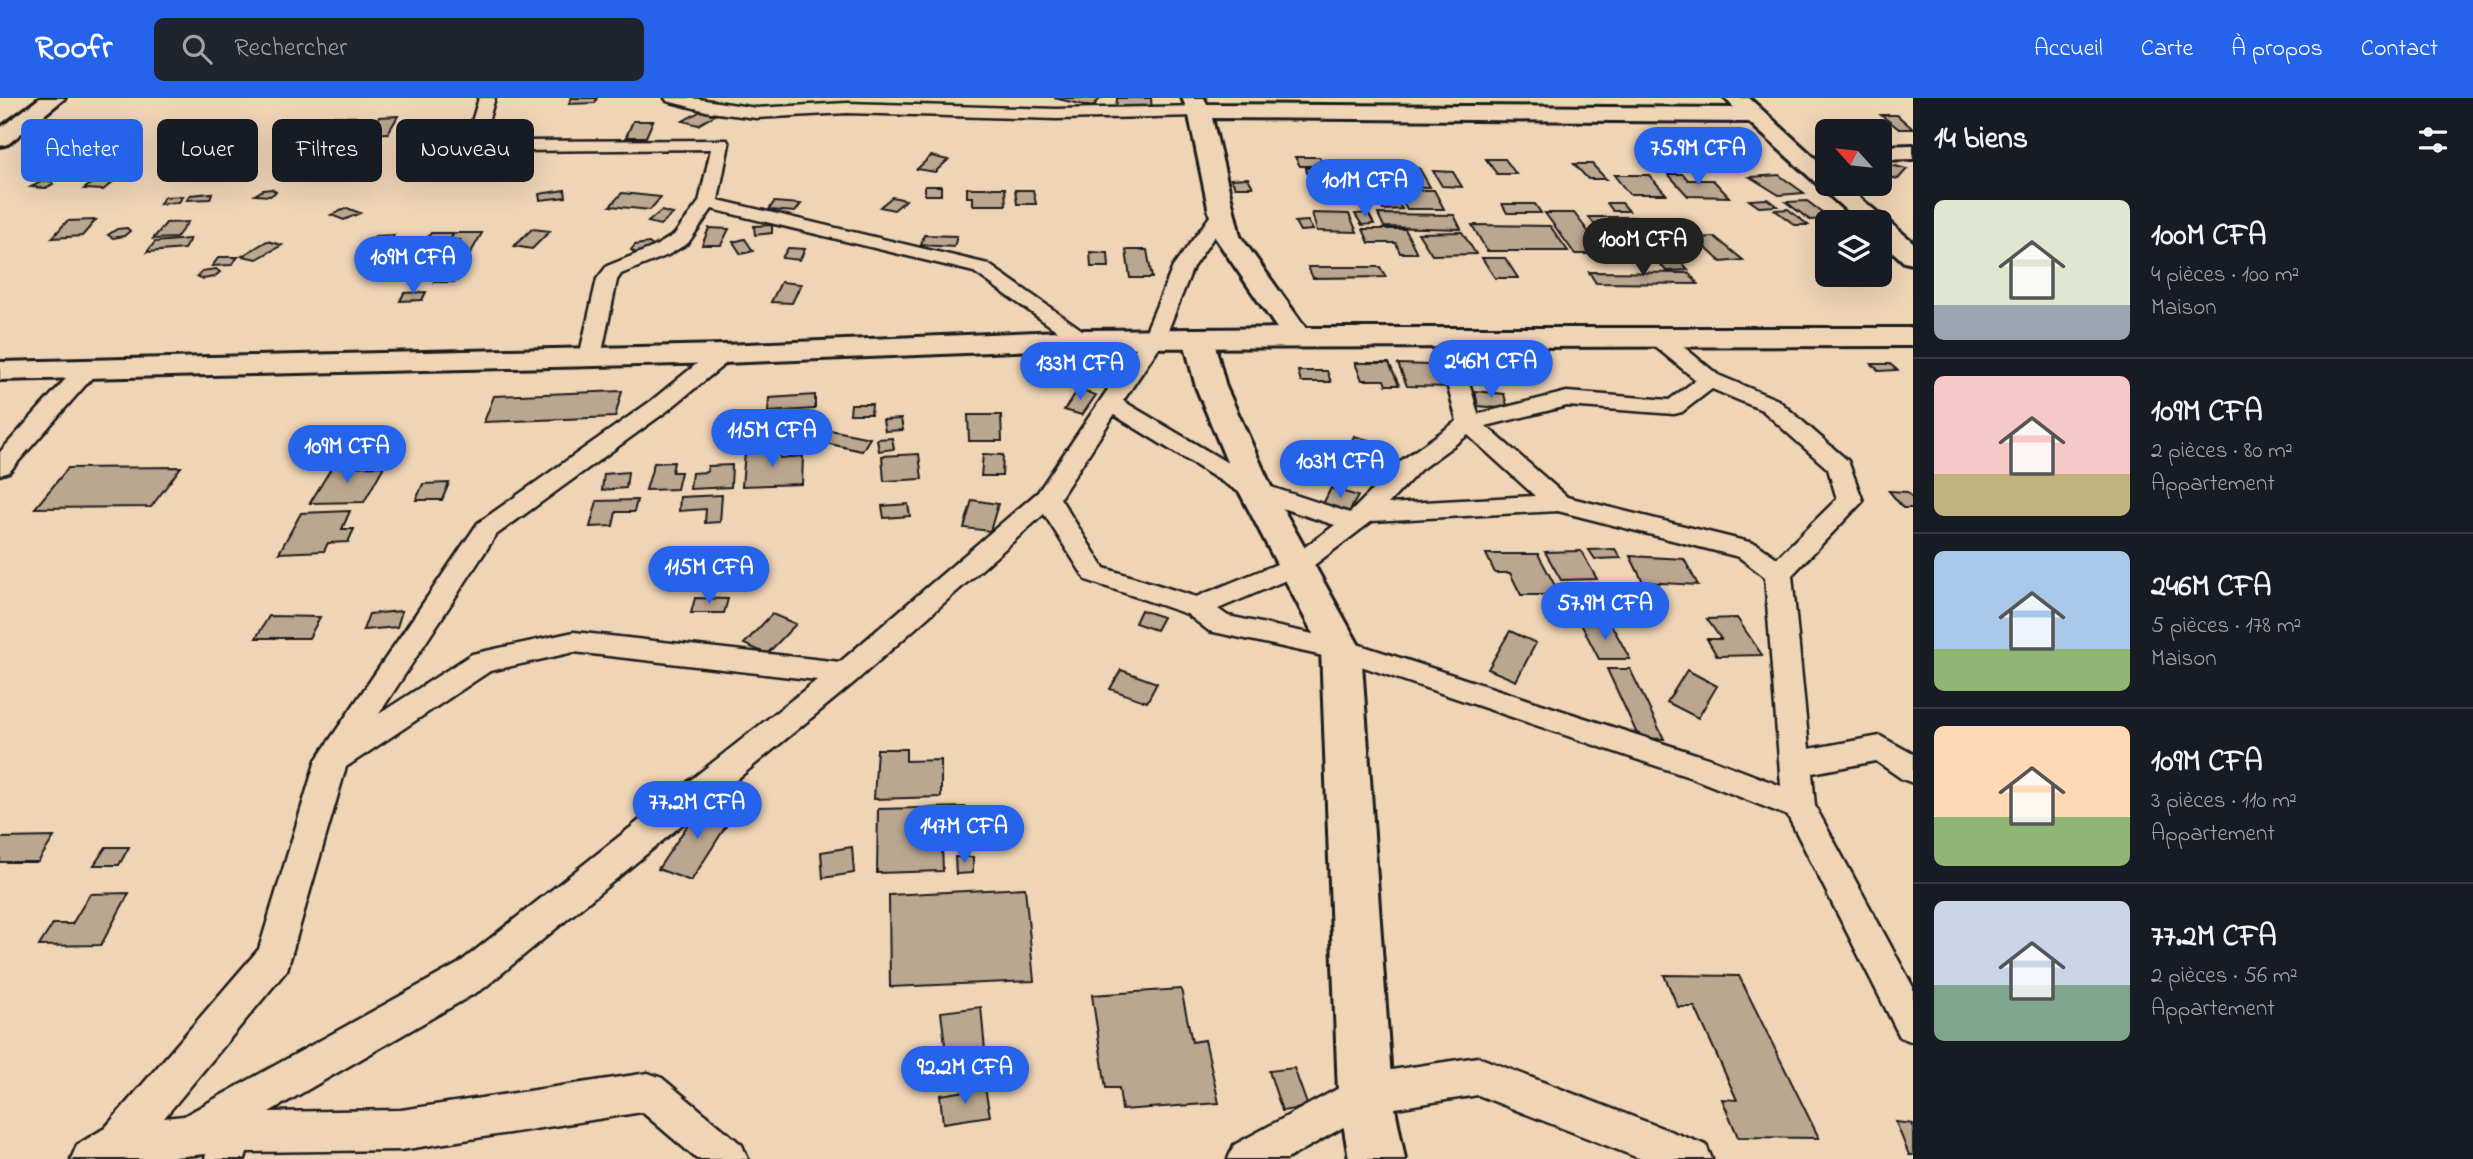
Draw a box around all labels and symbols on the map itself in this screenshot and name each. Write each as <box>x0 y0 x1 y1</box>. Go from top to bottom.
north arrow <box>1815 119 1892 196</box>
pin: 75.9M CFA <box>1618 127 1778 187</box>
pin: 101M CFA <box>1293 159 1437 219</box>
pin: 100M CFA <box>1571 218 1715 278</box>
pin: 109M CFA <box>341 236 485 296</box>
pin: 246M CFA <box>1419 341 1563 400</box>
pin: 133M CFA <box>1008 342 1152 402</box>
pin: 115M CFA <box>700 410 844 469</box>
pin: 109M CFA <box>275 426 419 485</box>
pin: 103M CFA <box>1268 440 1412 500</box>
pin: 115M CFA <box>637 546 781 606</box>
pin: 57.9M CFA <box>1525 582 1685 642</box>
pin: 77.2M CFA <box>617 782 777 841</box>
pin: 147M CFA <box>892 806 1036 865</box>
pin: 92.2M CFA <box>885 1046 1045 1106</box>

